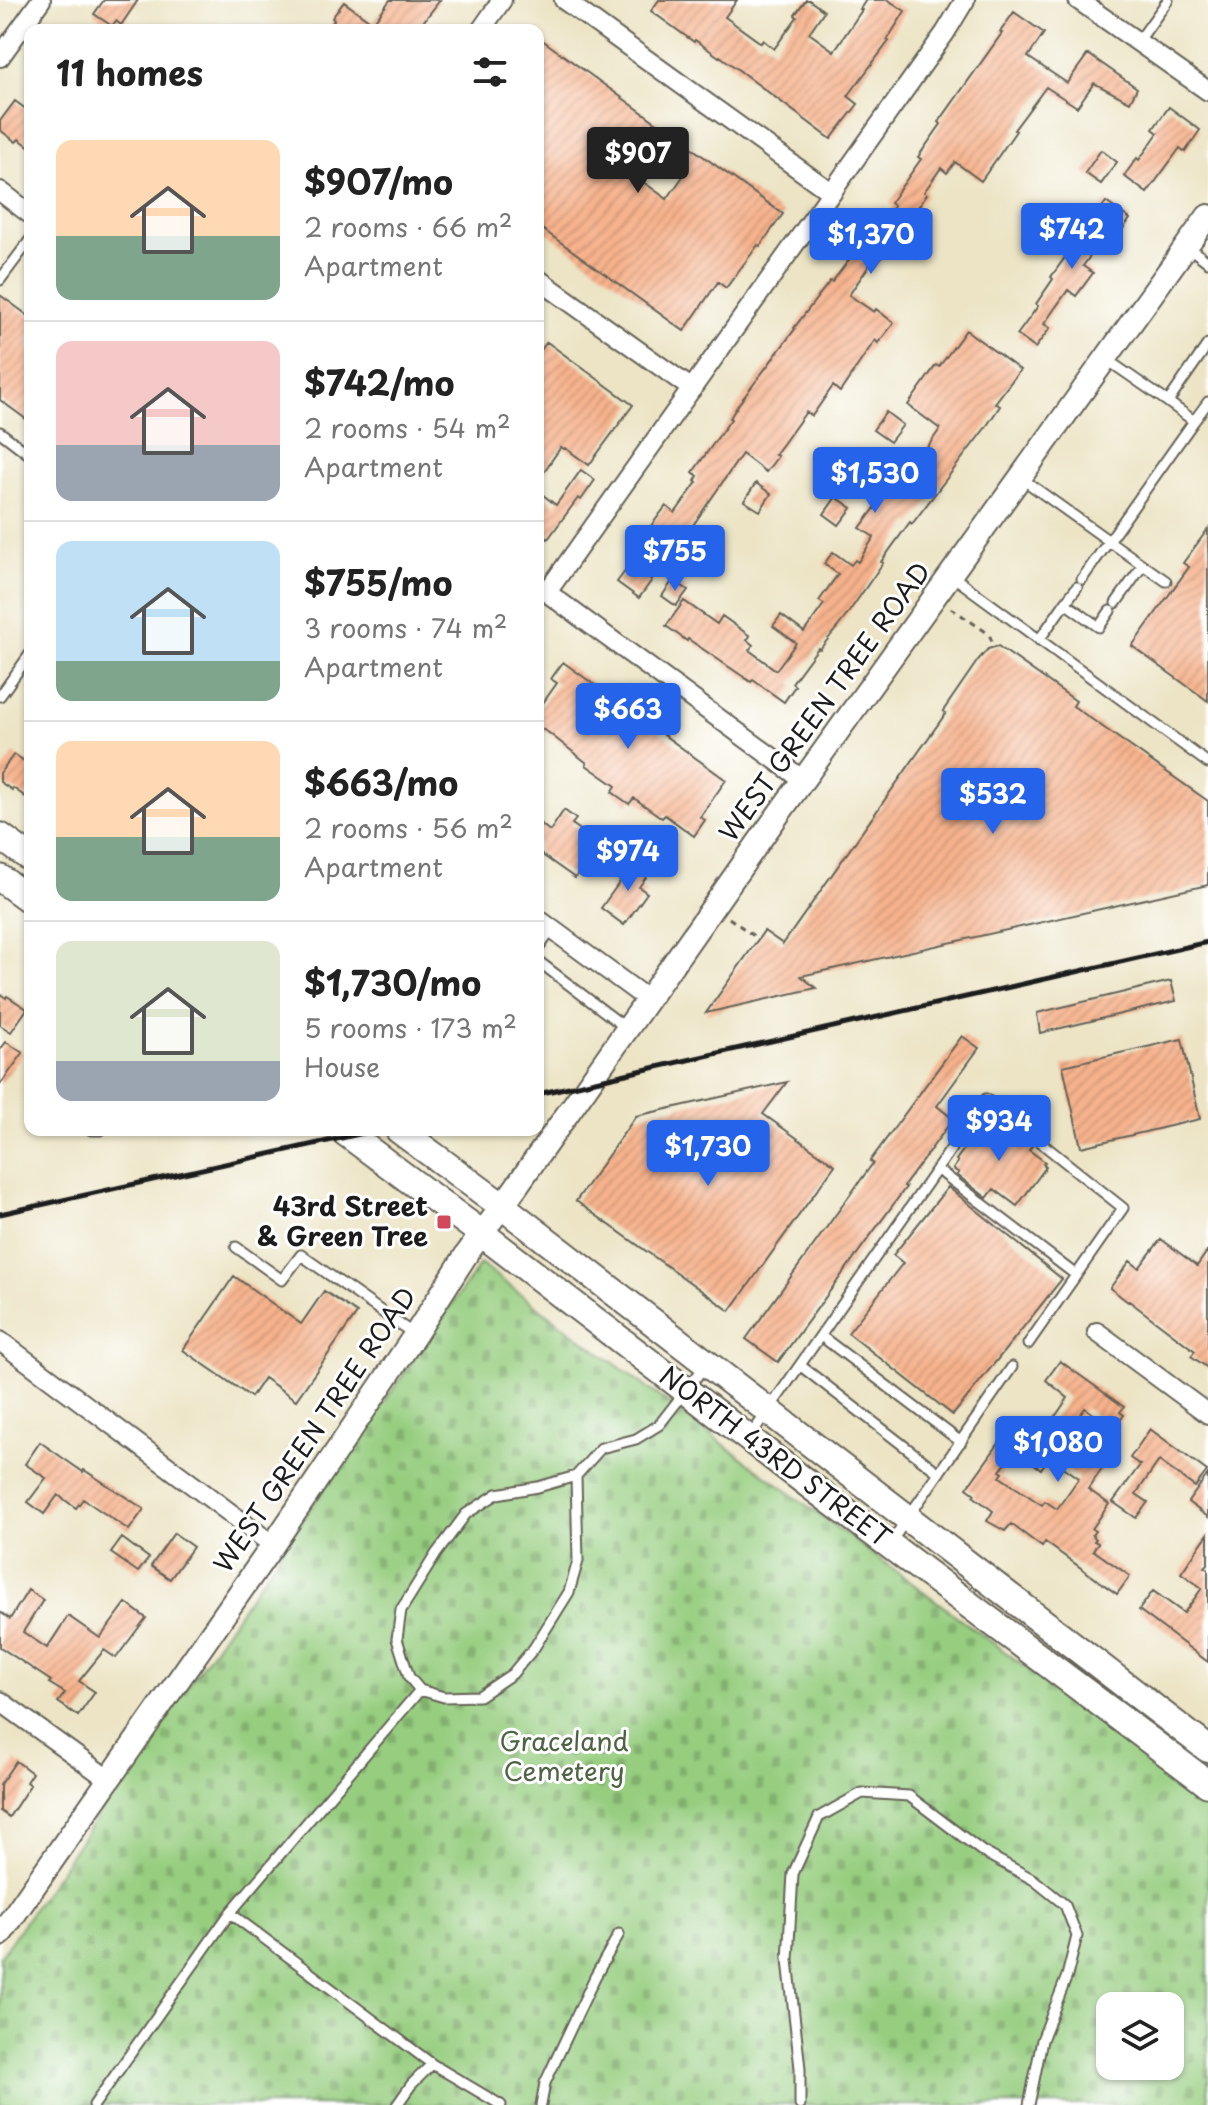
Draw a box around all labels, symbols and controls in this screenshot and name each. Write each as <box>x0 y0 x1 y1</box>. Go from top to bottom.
text: 11 homes <box>56 46 203 98</box>
icon: filters <box>468 50 512 94</box>
pin: $907 <box>591 127 685 195</box>
text: $907 <box>605 133 671 172</box>
text: $907/mo <box>304 155 453 207</box>
icon: home <box>120 172 216 268</box>
pin: $742 <box>1025 203 1119 271</box>
text: 2 rooms · 66 m² <box>304 207 513 246</box>
pin: $1,370 <box>806 208 936 276</box>
text: $742 <box>1039 209 1105 248</box>
text: $1,370 <box>828 214 914 253</box>
text: Apartment <box>304 246 443 285</box>
text: $742/mo <box>304 356 455 408</box>
icon: home <box>120 373 216 469</box>
text: 2 rooms · 54 m² <box>304 408 511 447</box>
text: Apartment <box>304 447 443 486</box>
pin: $1,530 <box>810 447 940 515</box>
text: $1,530 <box>831 453 919 492</box>
pin: $755 <box>628 525 722 593</box>
text: $755 <box>643 531 707 570</box>
street label: WEST GREEN TREE ROAD <box>709 553 939 849</box>
text: $755/mo <box>304 556 452 608</box>
icon: home <box>120 573 216 669</box>
text: 3 rooms · 74 m² <box>304 608 508 647</box>
text: Apartment <box>304 647 443 686</box>
pin: $663 <box>581 683 675 751</box>
text: $663 <box>594 689 662 728</box>
text: $663/mo <box>304 756 458 808</box>
pin: $532 <box>946 768 1040 836</box>
icon: home <box>120 773 216 869</box>
text: $532 <box>959 774 1027 813</box>
text: 2 rooms · 56 m² <box>304 808 513 847</box>
pin: $974 <box>581 825 675 893</box>
text: $974 <box>596 831 660 870</box>
text: Apartment <box>304 847 443 886</box>
text: $1,730/mo <box>304 956 481 1008</box>
icon: home <box>120 973 216 1069</box>
text: 5 rooms · 173 m² <box>304 1008 517 1047</box>
text: House <box>304 1047 380 1086</box>
pin: $934 <box>952 1095 1046 1163</box>
text: $934 <box>966 1101 1032 1140</box>
pin: $1,730 <box>643 1120 773 1188</box>
text: $1,730 <box>665 1126 751 1165</box>
place label: 43rd Street & Green Tree <box>257 1186 428 1255</box>
marker: 43rd Street & Green Tree <box>435 1213 453 1231</box>
street label: WEST GREEN TREE ROAD <box>203 1278 424 1580</box>
street label: NORTH 43RD STREET <box>652 1356 900 1556</box>
pin: $1,080 <box>993 1416 1123 1484</box>
text: $1,080 <box>1013 1422 1103 1461</box>
park label: Graceland Cemetery <box>499 1721 629 1790</box>
map controls <box>1096 1992 1184 2080</box>
button: layers <box>1096 1992 1184 2080</box>

